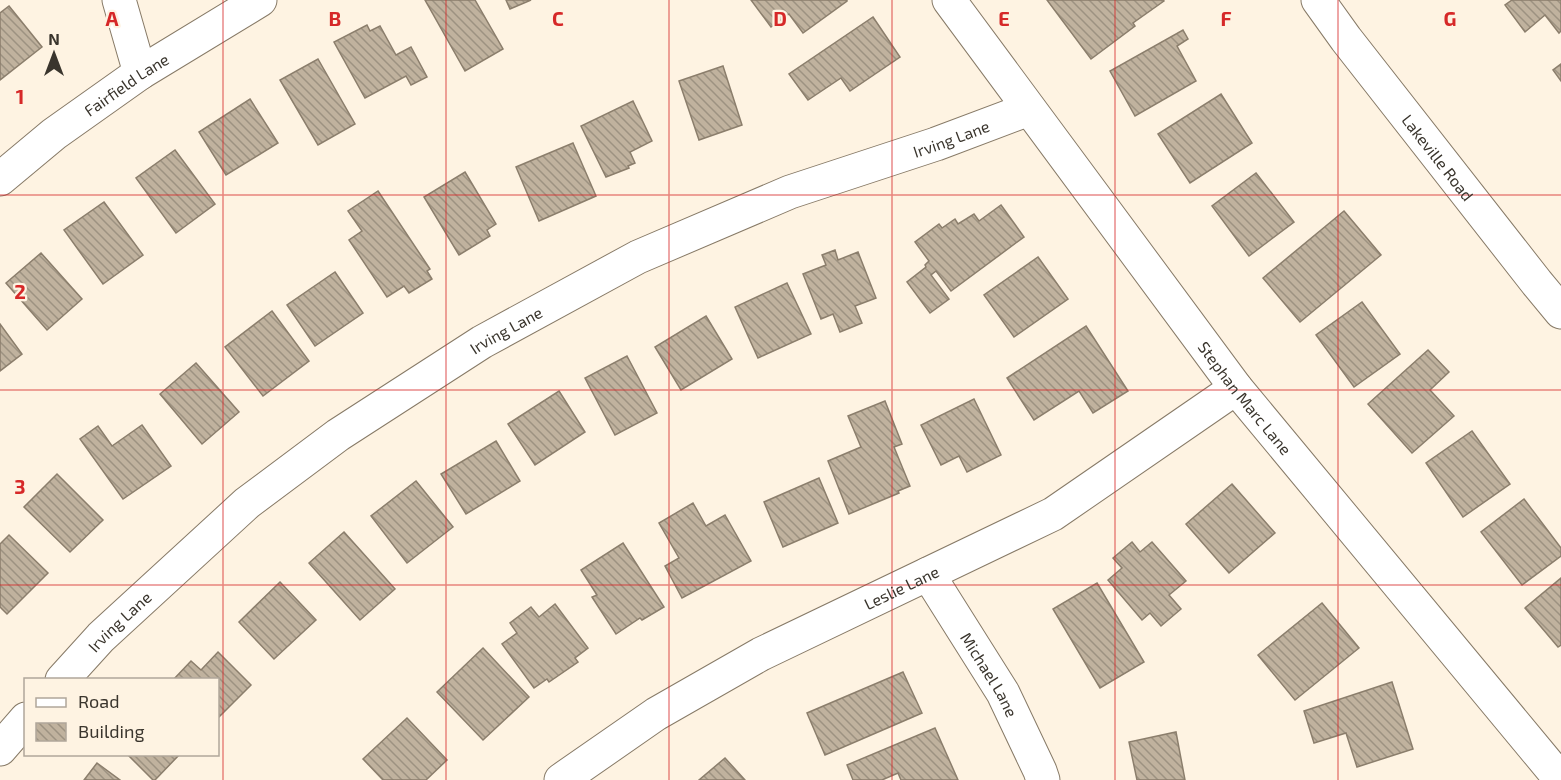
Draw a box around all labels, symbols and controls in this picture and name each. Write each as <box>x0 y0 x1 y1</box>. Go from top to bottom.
text: A <box>105 6 119 30</box>
text: B <box>329 6 341 30</box>
text: C <box>552 6 564 30</box>
text: D <box>773 6 787 30</box>
text: E <box>998 6 1010 30</box>
text: F <box>1220 6 1232 30</box>
text: G <box>1444 6 1456 30</box>
north arrow <box>24 24 84 84</box>
text: N <box>48 29 60 48</box>
street label: Fairfield Lane <box>80 49 172 119</box>
text: 1 <box>16 84 24 108</box>
street label: Lakeville Road <box>1399 110 1478 204</box>
street label: Irving Lane <box>910 115 992 160</box>
text: 2 <box>14 279 26 303</box>
street label: Irving Lane <box>466 302 545 357</box>
street label: Stephan Marc Lane <box>1195 337 1296 458</box>
text: 3 <box>14 474 26 498</box>
street label: Leslie Lane <box>861 561 942 613</box>
street label: Irving Lane <box>83 587 154 655</box>
street label: Michael Lane <box>957 628 1022 720</box>
legend <box>24 678 219 756</box>
text: Road <box>78 690 119 712</box>
text: Building <box>78 720 145 742</box>

